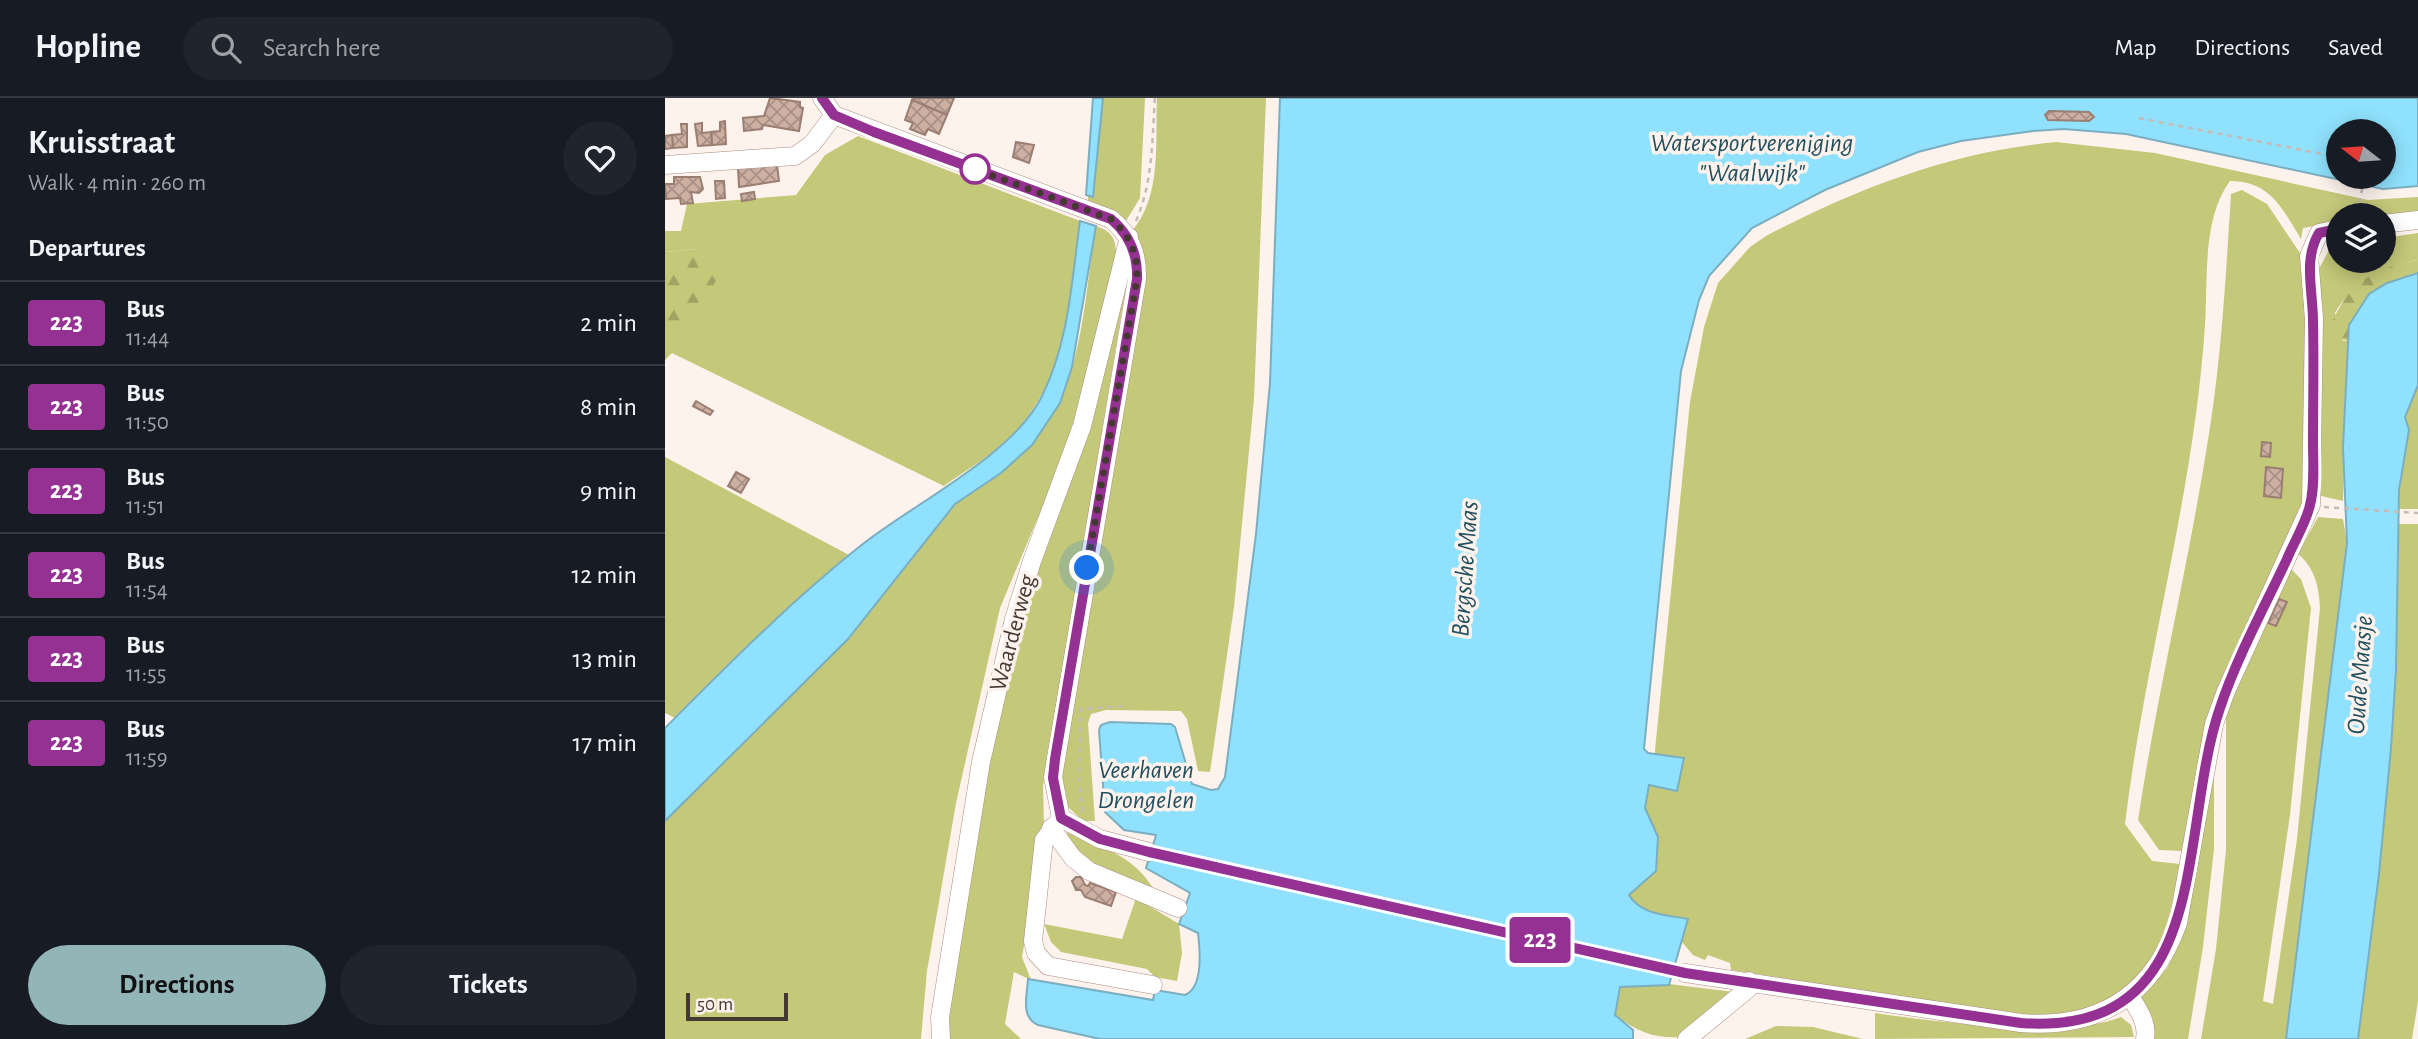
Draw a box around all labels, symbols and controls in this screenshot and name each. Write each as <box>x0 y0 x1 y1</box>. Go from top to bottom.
search box <box>183 17 673 80</box>
icon: search <box>207 29 245 67</box>
text: Hopline <box>35 31 141 64</box>
text: Search here <box>263 35 381 61</box>
text: Map <box>2114 36 2156 60</box>
text: Directions <box>2194 36 2290 60</box>
text: Saved <box>2328 36 2383 60</box>
north arrow <box>2326 119 2396 189</box>
map controls <box>2326 119 2396 273</box>
button: heart <box>563 121 637 195</box>
text: Kruisstraat <box>28 127 175 160</box>
water label: Watersportvereniging "Waalwijk" <box>1651 130 1853 186</box>
unlabelled marker <box>960 154 990 184</box>
text: Walk · 4 min · 260 m <box>28 172 206 195</box>
button: layers <box>2326 203 2396 273</box>
text: Departures <box>28 235 146 261</box>
text: Bus <box>126 296 165 322</box>
text: 2 min <box>580 310 637 336</box>
text: 223 <box>50 311 83 335</box>
text: 11:44 <box>126 327 169 350</box>
text: Bus <box>126 380 165 406</box>
text: 8 min <box>580 394 637 420</box>
text: 223 <box>50 395 83 419</box>
text: 11:50 <box>126 411 169 434</box>
text: Bus <box>126 464 165 490</box>
text: 9 min <box>580 478 637 504</box>
text: 223 <box>50 479 83 503</box>
text: 11:51 <box>126 495 165 518</box>
water label: Bergsche Maas <box>1447 500 1483 638</box>
text: Bus <box>126 548 165 574</box>
your location <box>1069 550 1104 585</box>
text: 12 min <box>571 562 637 588</box>
text: 223 <box>50 563 83 587</box>
street label: Waarderweg <box>986 572 1040 694</box>
text: 11:54 <box>126 579 168 602</box>
water label: Oude Maasje <box>2343 614 2377 735</box>
text: Bus <box>126 632 165 658</box>
text: 13 min <box>573 646 637 672</box>
text: 223 <box>50 647 83 671</box>
text: 11:55 <box>126 663 166 686</box>
text: Bus <box>126 716 165 742</box>
text: 17 min <box>572 730 637 756</box>
text: 223 <box>50 731 83 755</box>
text: 11:59 <box>126 747 168 770</box>
water label: Veerhaven Drongelen <box>1097 757 1195 813</box>
line badge: 223 <box>1500 917 1580 963</box>
text: 223 <box>1524 928 1556 952</box>
button: Directions <box>28 945 326 1025</box>
button: Tickets <box>340 945 637 1025</box>
scale bar <box>686 990 787 1022</box>
text: 50 m <box>697 995 733 1014</box>

